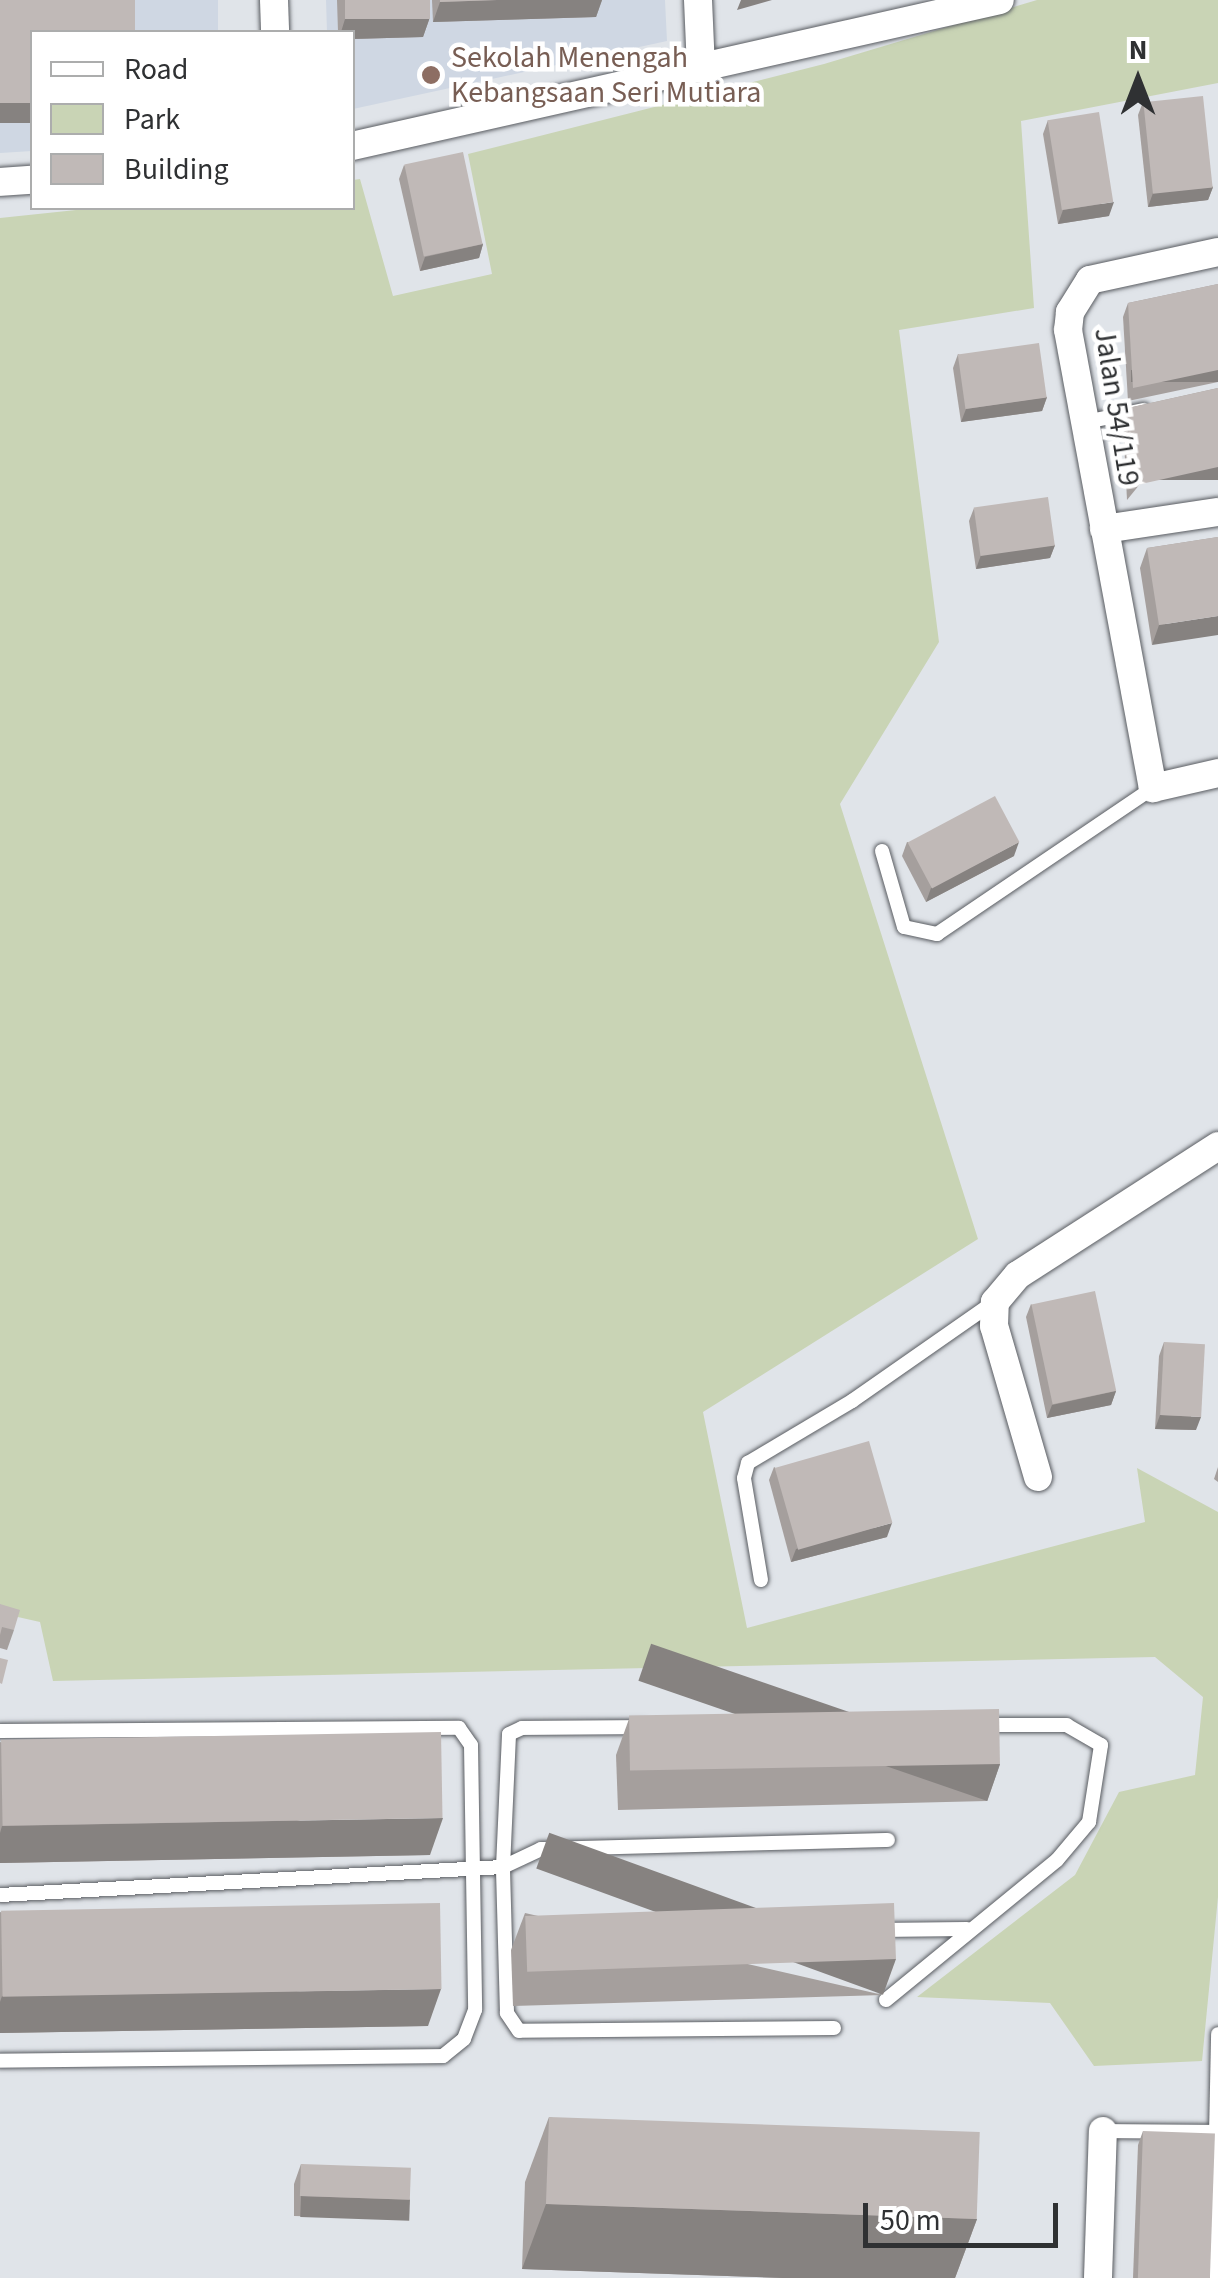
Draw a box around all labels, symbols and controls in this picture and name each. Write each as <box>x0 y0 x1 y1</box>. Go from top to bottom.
legend <box>30 30 355 210</box>
north arrow <box>1088 30 1188 130</box>
text: N <box>1129 30 1147 70</box>
place label: Sekolah Menengah Kebangsaan Seri Mutiara <box>451 40 761 110</box>
text: Road <box>124 48 188 91</box>
marker: Sekolah Menengah Kebangsaan Seri Mutiara <box>420 64 442 86</box>
text: Park <box>124 98 180 141</box>
text: Building <box>124 148 229 191</box>
street label: Jalan 54/119 <box>1086 325 1146 489</box>
scale bar <box>868 2183 1063 2245</box>
text: 50 m <box>880 2199 941 2242</box>

